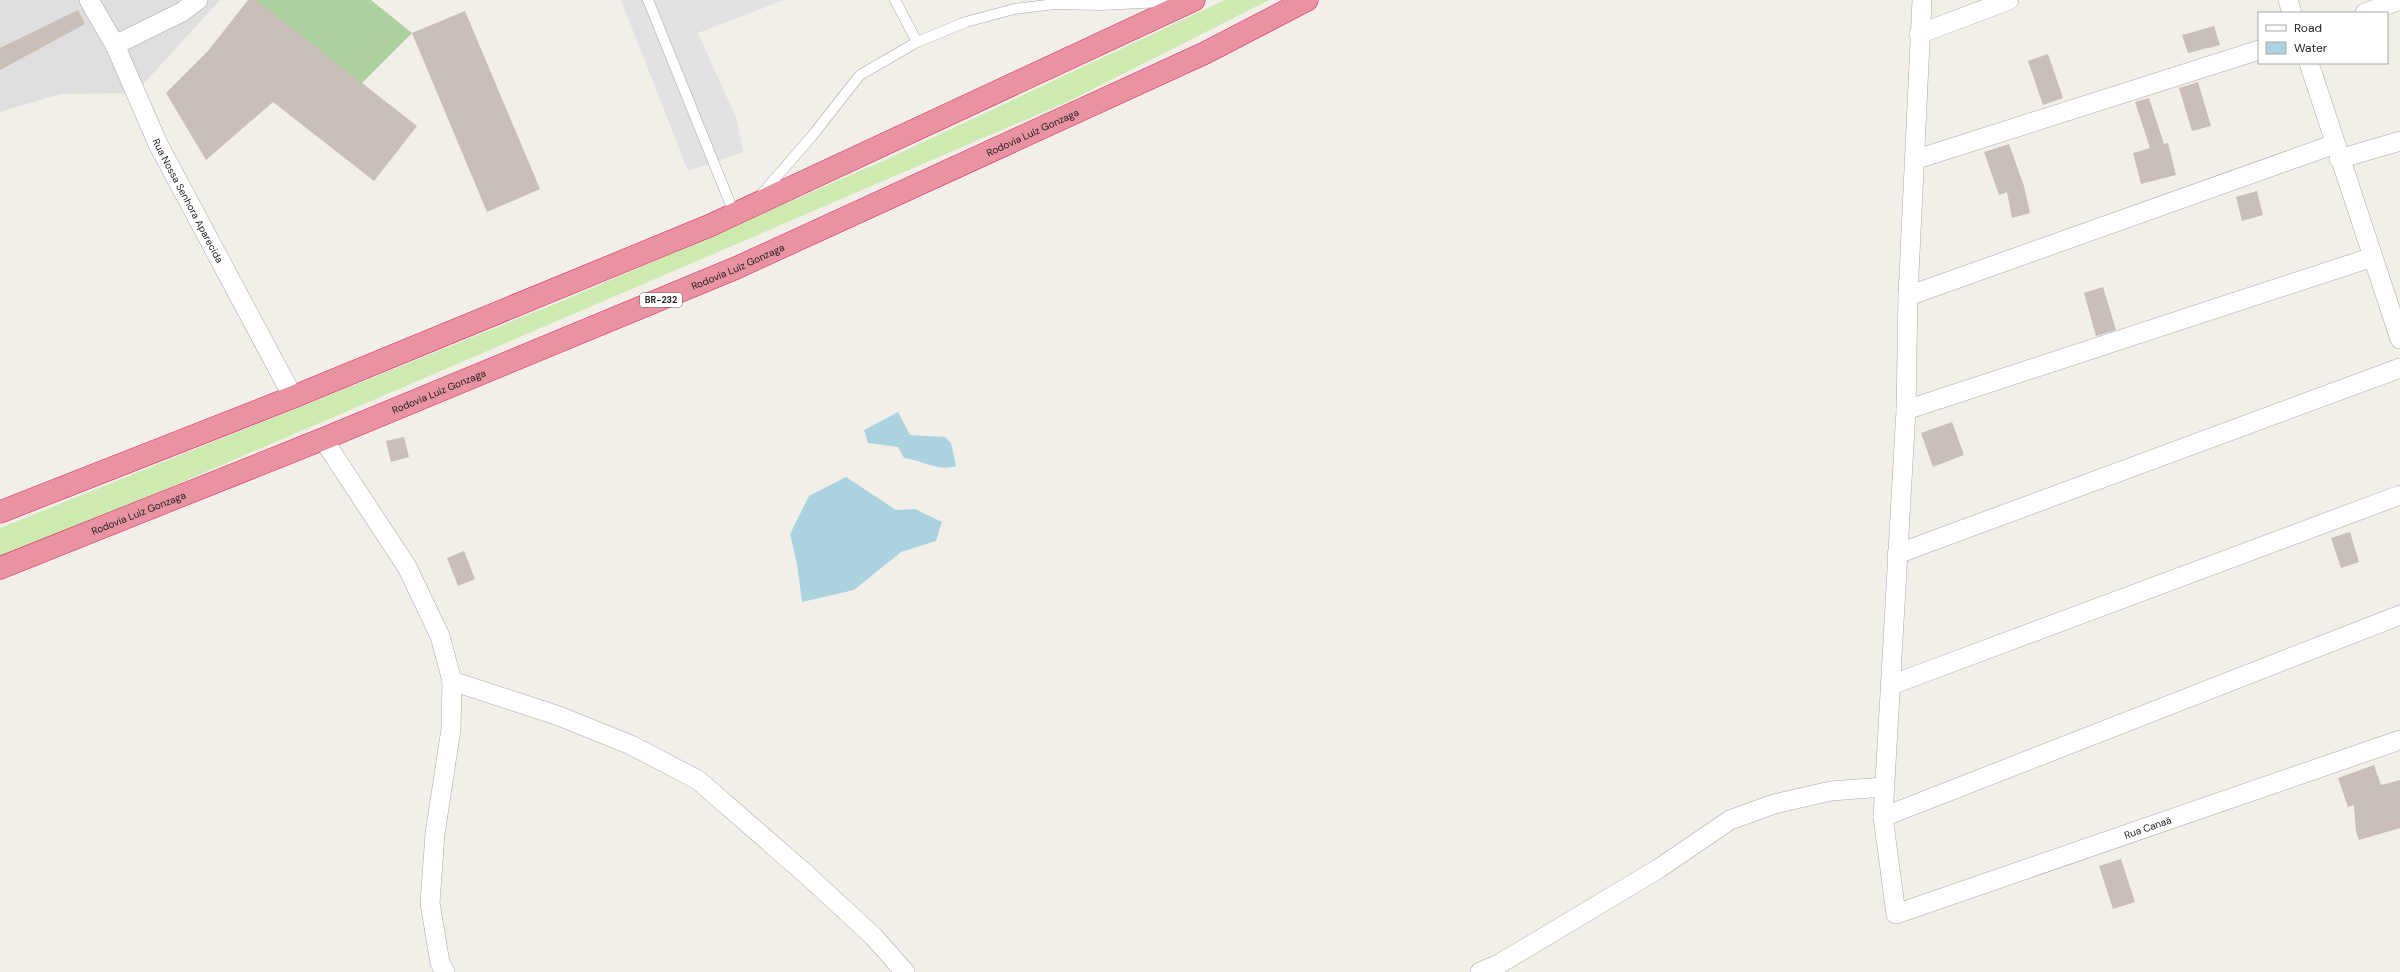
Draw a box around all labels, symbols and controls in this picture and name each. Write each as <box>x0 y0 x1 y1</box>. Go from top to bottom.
legend <box>2258 12 2388 64</box>
text: Road <box>2294 20 2322 36</box>
text: Water <box>2294 40 2328 56</box>
street label: Rodovia Luiz Gonzaga <box>984 105 1081 159</box>
street label: Rua Nossa Senhora Aparecida <box>150 136 227 265</box>
street label: Rodovia Luiz Gonzaga <box>689 240 786 292</box>
road number: BR-232 <box>640 293 682 307</box>
street label: Rodovia Luiz Gonzaga <box>390 366 488 416</box>
street label: Rodovia Luiz Gonzaga <box>89 488 187 537</box>
street label: Rua Canaã <box>2122 813 2173 841</box>

